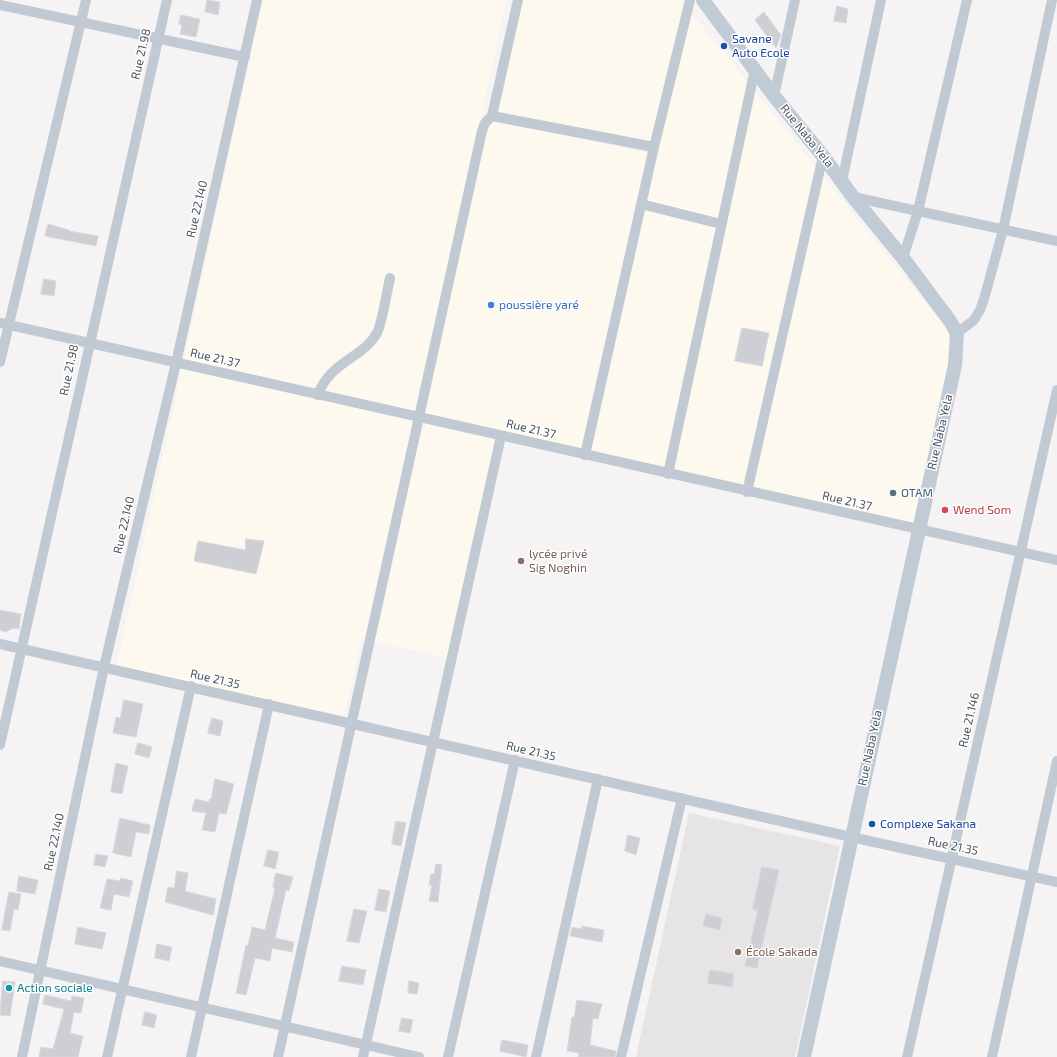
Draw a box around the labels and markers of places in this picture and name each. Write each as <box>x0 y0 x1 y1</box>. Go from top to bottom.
place label: Savane Auto Ecole <box>732 32 790 60</box>
marker: Savane Auto Ecole <box>719 41 729 51</box>
place label: poussière yaré <box>499 298 579 312</box>
marker: poussière yaré <box>486 300 496 310</box>
place label: OTAM <box>901 486 933 500</box>
marker: OTAM <box>888 488 898 498</box>
place label: Wend Som <box>953 503 1011 517</box>
marker: Wend Som <box>940 505 950 515</box>
place label: lycée privé Sig Noghin <box>529 547 587 575</box>
marker: lycée privé Sig Noghin <box>516 556 526 566</box>
place label: Complexe Sakana <box>880 817 976 831</box>
marker: Complexe Sakana <box>867 819 877 829</box>
place label: École Sakada <box>746 945 817 959</box>
marker: École Sakada <box>733 947 743 957</box>
place label: Action sociale <box>17 981 93 995</box>
marker: Action sociale <box>4 983 14 993</box>

